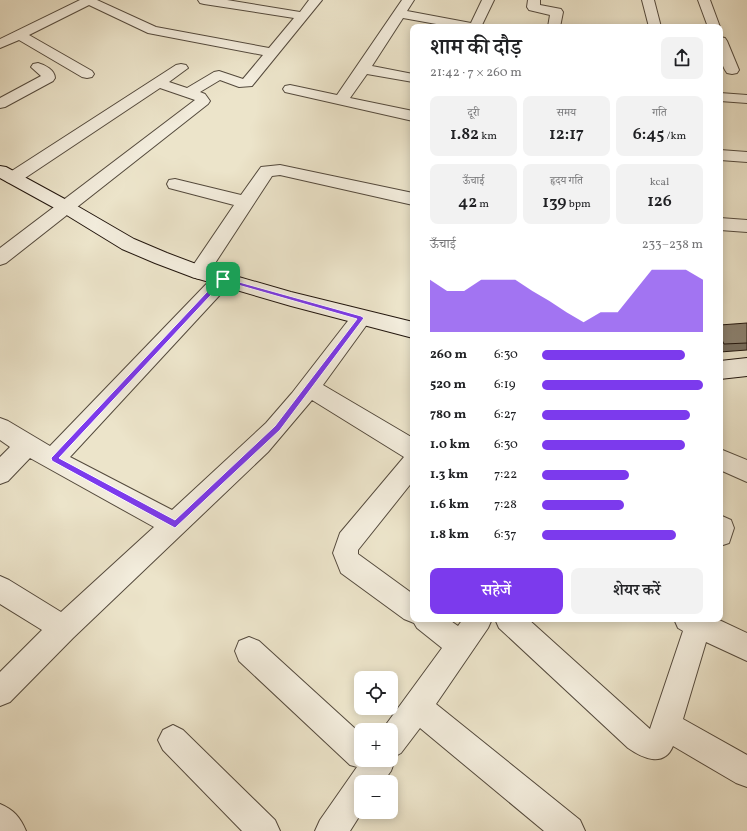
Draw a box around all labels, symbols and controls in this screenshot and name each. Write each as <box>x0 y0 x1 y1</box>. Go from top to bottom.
text: शाम की दौड़ <box>430 33 522 64</box>
button: share <box>661 37 703 79</box>
text: 21:42 · 7 × 260 m <box>430 64 522 82</box>
text: दूरी <box>468 106 479 121</box>
text: समय <box>557 106 576 121</box>
text: गति <box>652 106 667 121</box>
text: 1.82 <box>450 123 479 146</box>
text: 12:17 <box>549 123 584 146</box>
text: 6:45 <box>633 123 664 146</box>
text: km <box>479 129 497 144</box>
text: /km <box>664 129 686 144</box>
text: ऊँचाई <box>463 174 484 189</box>
text: हृदय गति <box>550 174 583 189</box>
text: kcal <box>650 175 669 190</box>
text: 126 <box>647 190 672 213</box>
text: 42 <box>458 191 477 214</box>
text: 139 <box>542 191 567 214</box>
text: m <box>477 197 489 212</box>
text: bpm <box>567 197 591 212</box>
text: ऊँचाई <box>430 236 456 254</box>
text: 233–238 m <box>642 236 703 254</box>
pin <box>206 262 240 296</box>
icon: arrive <box>212 268 234 290</box>
text: 260 m <box>430 346 467 364</box>
text: 6:30 <box>494 346 518 364</box>
text: 520 m <box>430 376 466 394</box>
text: 6:19 <box>494 376 515 394</box>
text: 780 m <box>430 406 466 424</box>
text: 6:27 <box>494 406 517 424</box>
text: 1.0 km <box>430 436 470 454</box>
text: 6:30 <box>494 436 518 454</box>
text: 1.3 km <box>430 466 468 484</box>
text: 7:22 <box>494 466 517 484</box>
text: 1.6 km <box>430 496 469 514</box>
text: 7:28 <box>494 496 517 514</box>
text: 1.8 km <box>430 526 469 544</box>
text: 6:37 <box>494 526 517 544</box>
button: सहेजें <box>430 568 563 614</box>
button: शेयर करें <box>571 568 703 614</box>
map controls <box>354 671 398 819</box>
button: locate <box>354 671 398 715</box>
button: + <box>354 723 398 767</box>
button: − <box>354 775 398 819</box>

